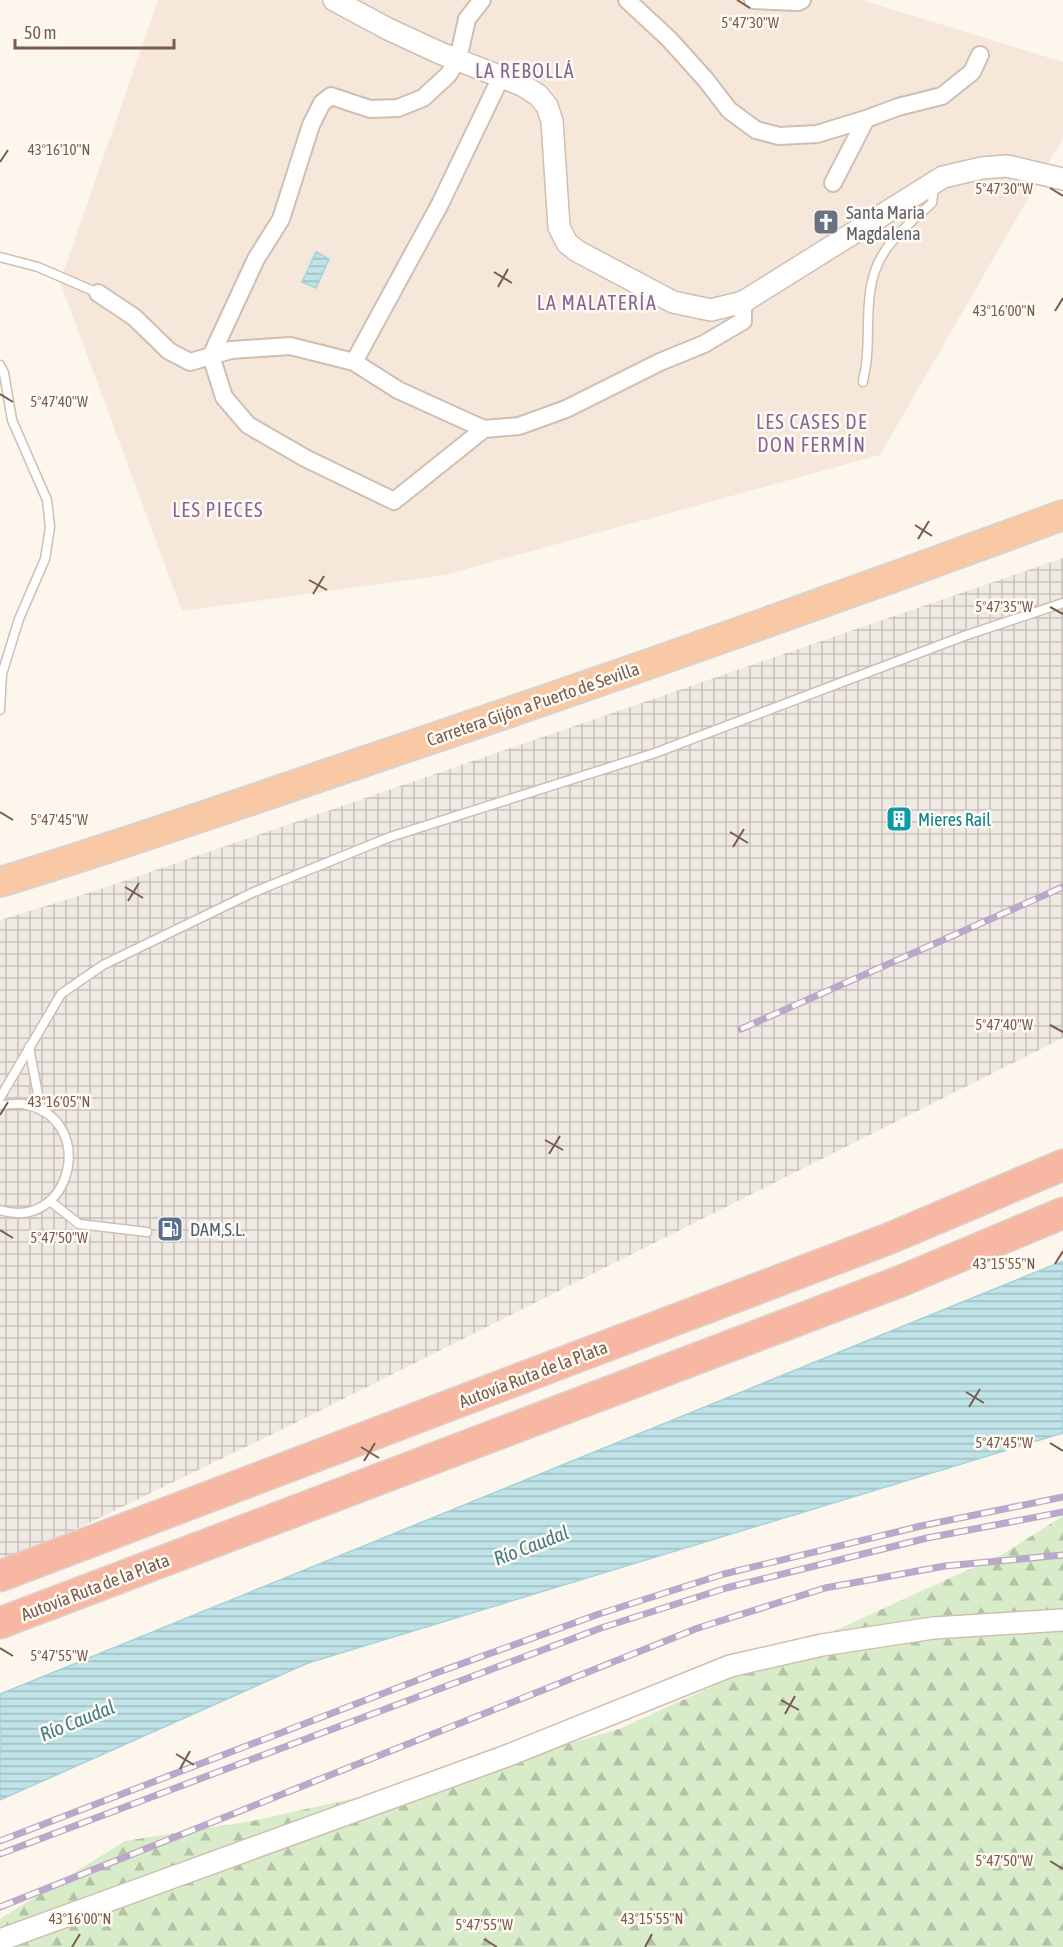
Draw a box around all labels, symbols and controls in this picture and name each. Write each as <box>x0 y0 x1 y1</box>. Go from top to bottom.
scale bar <box>15 12 174 50</box>
text: 5°47'30"W <box>721 14 779 31</box>
text: 50 m <box>24 22 56 43</box>
district label: LA REBOLLÁ <box>475 59 575 82</box>
text: 43°16'10"N <box>28 141 90 158</box>
text: 5°47'30"W <box>975 180 1033 197</box>
place label: Santa Maria Magdalena <box>846 202 925 244</box>
church icon: Santa Maria Magdalena <box>811 207 841 237</box>
district label: LA MALATERÍA <box>537 291 657 314</box>
text: 43°16'00"N <box>973 302 1035 319</box>
text: 5°47'40"W <box>30 393 88 410</box>
district label: LES CASES DE DON FERMÍN <box>756 410 868 456</box>
district label: LES PIECES <box>172 498 264 521</box>
text: 5°47'35"W <box>975 598 1033 615</box>
street label: Carretera Gijón a Puerto de Sevilla <box>424 658 642 750</box>
building icon: Mieres Rail <box>884 804 914 834</box>
place label: Mieres Rail <box>918 809 991 830</box>
text: 5°47'45"W <box>30 811 88 828</box>
text: 5°47'40"W <box>975 1016 1033 1033</box>
text: 43°16'05"N <box>28 1093 90 1110</box>
fuel station icon: DAM,S.L. <box>155 1214 185 1244</box>
place label: DAM,S.L. <box>190 1219 245 1240</box>
text: 5°47'50"W <box>30 1229 88 1246</box>
text: 43°15'55"N <box>973 1255 1035 1272</box>
street label: Autovía Ruta de la Plata <box>456 1336 610 1412</box>
text: 5°47'45"W <box>975 1434 1033 1451</box>
water label: Río Caudal <box>490 1520 572 1570</box>
street label: Autovía Ruta de la Plata <box>18 1549 172 1625</box>
text: 5°47'55"W <box>30 1647 88 1664</box>
water label: Río Caudal <box>36 1695 118 1745</box>
text: 5°47'50"W <box>975 1852 1033 1869</box>
text: 43°16'00"N <box>49 1910 111 1927</box>
text: 43°15'55"N <box>621 1910 683 1927</box>
text: 5°47'55"W <box>455 1916 513 1933</box>

